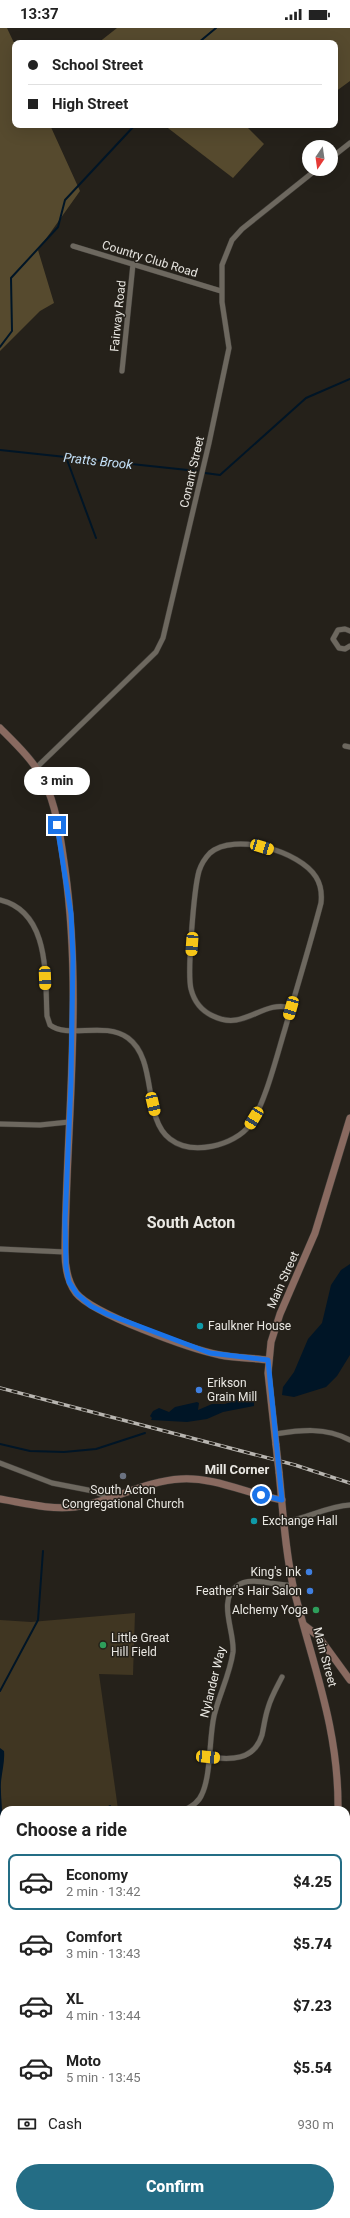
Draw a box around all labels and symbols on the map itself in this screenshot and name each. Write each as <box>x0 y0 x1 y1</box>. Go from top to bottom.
north arrow <box>302 140 338 176</box>
street label: Country Club Road <box>100 238 200 280</box>
street label: Fairway Road <box>107 280 129 352</box>
street label: Conant Street <box>177 435 207 509</box>
water label: Pratts Brook <box>63 450 134 472</box>
callout: 3 min <box>24 767 90 795</box>
route end <box>48 816 66 834</box>
car <box>249 838 275 856</box>
car <box>185 932 199 956</box>
car <box>39 966 51 990</box>
car <box>282 995 300 1021</box>
car <box>144 1091 162 1117</box>
car <box>243 1105 265 1131</box>
district label: South Acton <box>147 1213 235 1232</box>
street label: Main Street <box>264 1249 302 1311</box>
place label: Faulkner House <box>208 1319 291 1333</box>
marker: Faulkner House <box>195 1321 205 1331</box>
place label: Erikson Grain Mill <box>207 1376 257 1404</box>
marker: Erikson Grain Mill <box>194 1385 204 1395</box>
district label: Mill Corner <box>205 1462 270 1477</box>
marker: South Acton Congregational Church <box>118 1471 128 1481</box>
place label: South Acton Congregational Church <box>62 1483 184 1511</box>
route start <box>252 1486 270 1504</box>
place label: Exchange Hall <box>262 1514 338 1528</box>
marker: Exchange Hall <box>249 1516 259 1526</box>
place label: King's Ink <box>250 1565 302 1579</box>
marker: King's Ink <box>304 1567 314 1577</box>
place label: Feather's Hair Salon <box>196 1584 302 1598</box>
marker: Feather's Hair Salon <box>305 1586 315 1596</box>
place label: Alchemy Yoga <box>232 1603 308 1617</box>
marker: Alchemy Yoga <box>311 1605 321 1615</box>
street label: Main Street <box>310 1626 340 1688</box>
place label: Little Great Hill Field <box>111 1631 170 1659</box>
marker: Little Great Hill Field <box>98 1640 108 1650</box>
street label: Nylander Way <box>197 1645 229 1719</box>
car <box>195 1750 221 1764</box>

